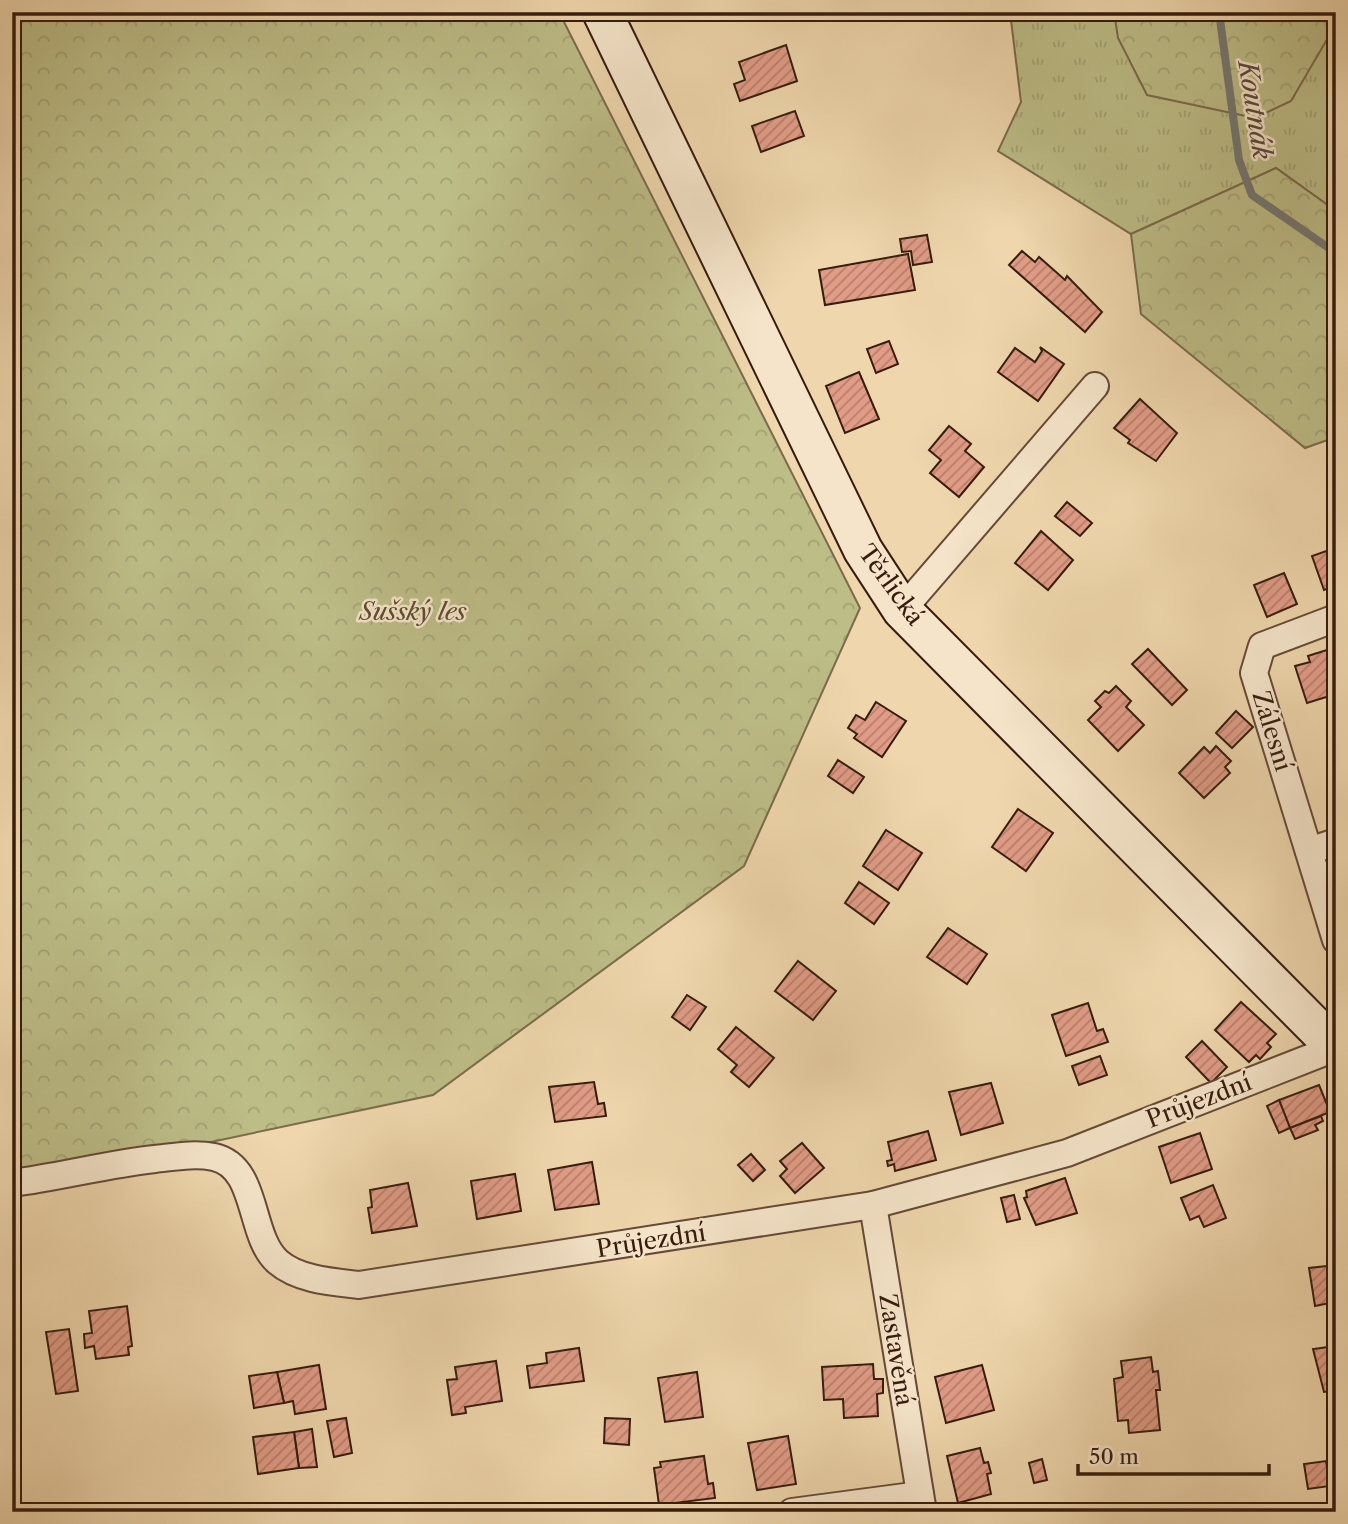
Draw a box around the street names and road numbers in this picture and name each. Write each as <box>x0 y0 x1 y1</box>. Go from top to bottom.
street label: Těrlická <box>853 539 930 631</box>
street label: Zálesní <box>1247 687 1298 774</box>
street label: Průjezdní <box>1142 1067 1256 1134</box>
street label: Průjezdní <box>594 1218 708 1263</box>
street label: Zastavěná <box>873 1292 920 1408</box>

